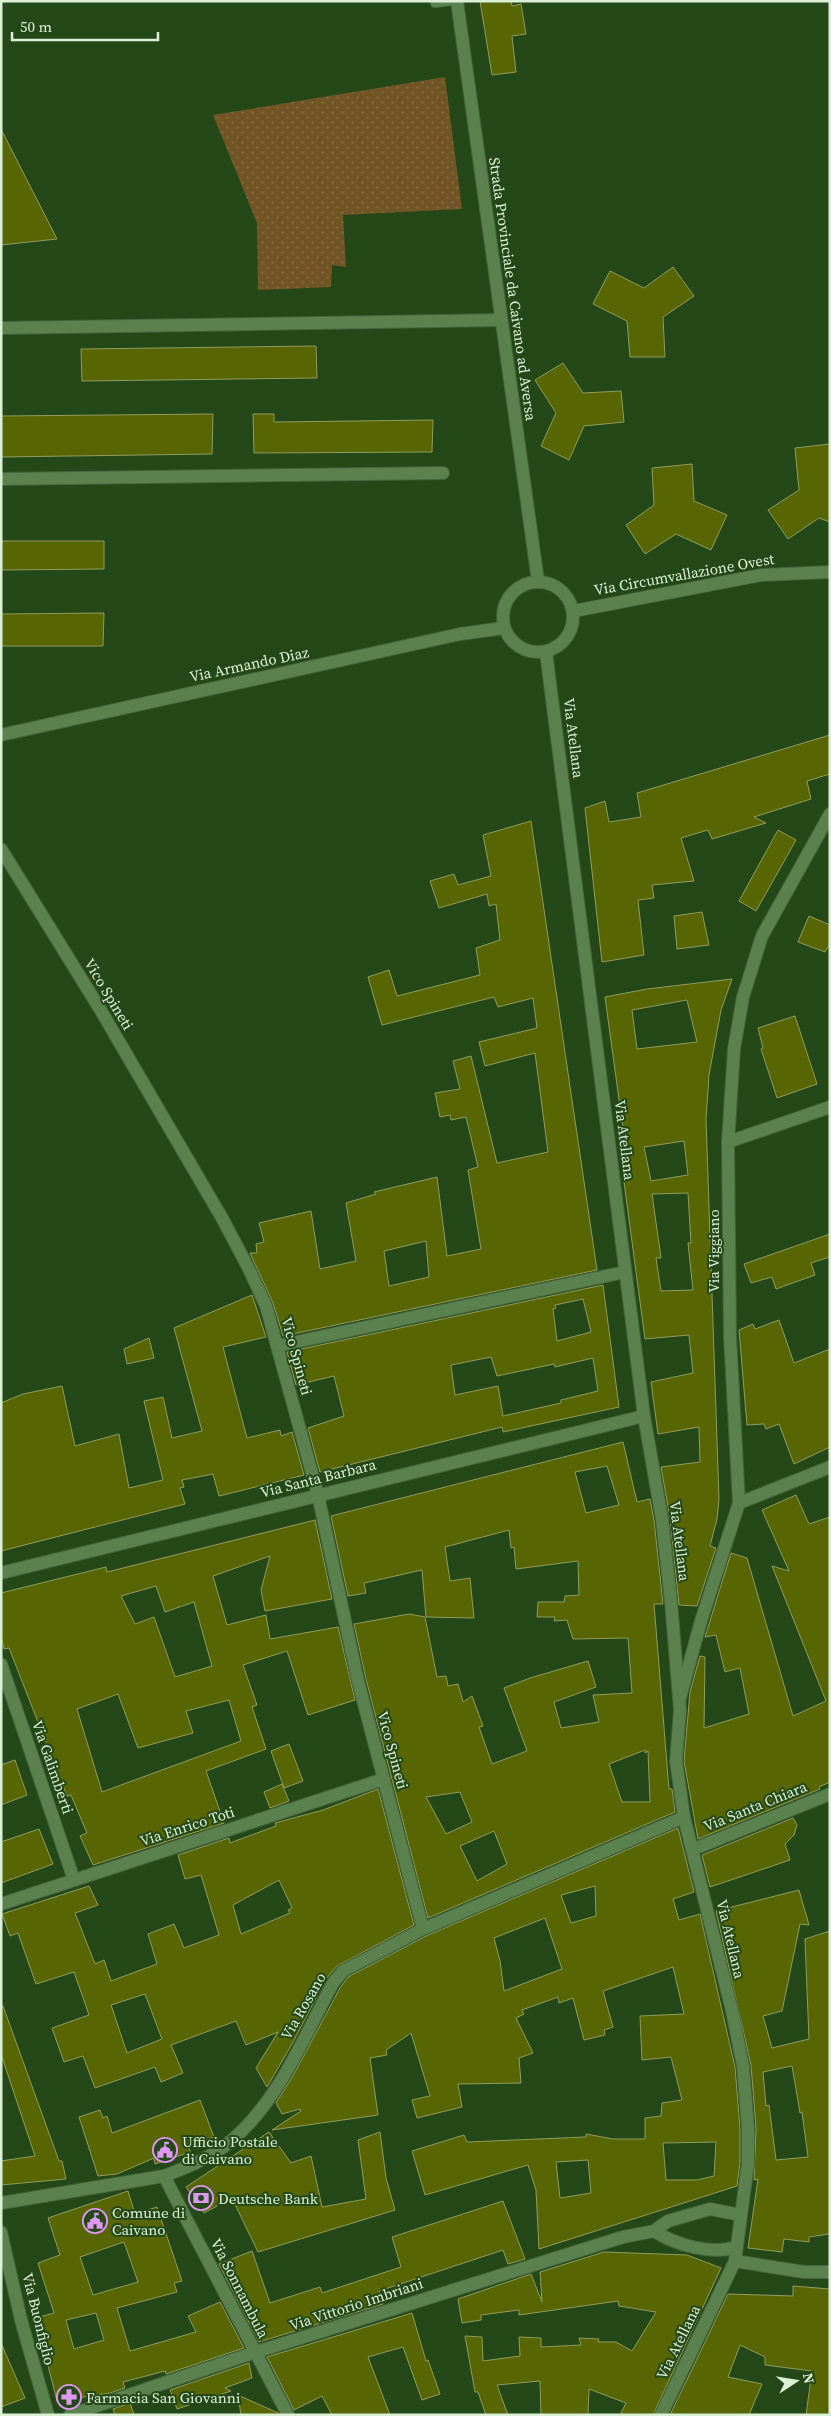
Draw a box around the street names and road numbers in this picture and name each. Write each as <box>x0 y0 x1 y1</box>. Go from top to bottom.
street label: Strada Provinciale da Caivano ad Aversa <box>484 156 542 422</box>
street label: Via Circumvallazione Ovest <box>592 548 776 600</box>
street label: Via Armando Diaz <box>187 641 311 687</box>
street label: Via Atellana <box>559 697 589 780</box>
street label: Vico Spineti <box>79 954 139 1034</box>
street label: Via Atellana <box>610 1099 640 1182</box>
street label: Via Viggiano <box>703 1209 724 1293</box>
street label: Vico Spineti <box>277 1315 317 1397</box>
street label: Via Santa Barbara <box>258 1453 378 1503</box>
street label: Via Atellana <box>665 1500 695 1583</box>
street label: Vico Spineti <box>373 1709 413 1791</box>
street label: Via Galimberti <box>27 1717 79 1817</box>
street label: Via Santa Chiara <box>700 1776 810 1836</box>
street label: Via Enrico Toti <box>137 1801 237 1851</box>
street label: Via Atellana <box>712 1897 750 1981</box>
street label: Via Rosano <box>275 1968 331 2044</box>
street label: Via Sonnambula <box>206 2234 274 2342</box>
street label: Via Buonfiglio <box>17 2271 61 2367</box>
street label: Via Vittorio Imbriani <box>287 2272 425 2336</box>
street label: Via Atellana <box>651 2301 705 2383</box>

